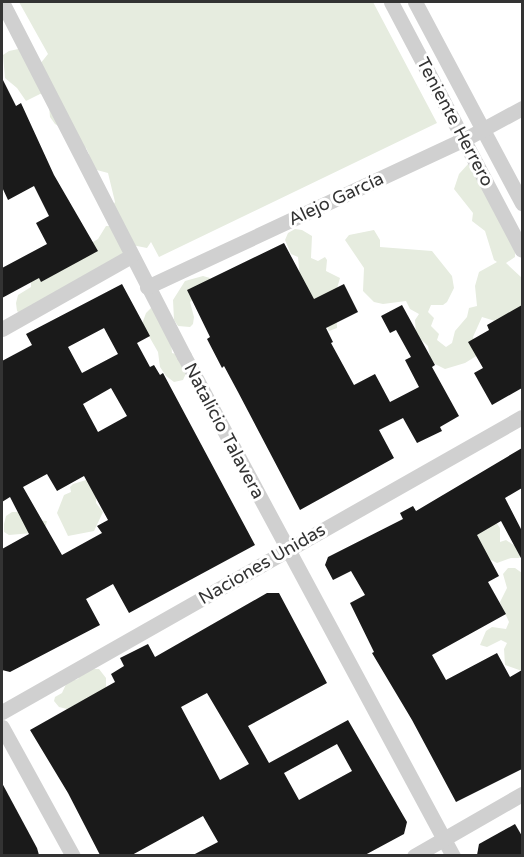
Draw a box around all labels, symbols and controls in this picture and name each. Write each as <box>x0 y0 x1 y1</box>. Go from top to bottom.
street label: Teniente Herrero <box>412 54 498 190</box>
street label: Alejo García <box>285 168 387 230</box>
street label: Natalicio Talavera <box>179 359 269 503</box>
street label: Naciones Unidas <box>195 519 329 609</box>

